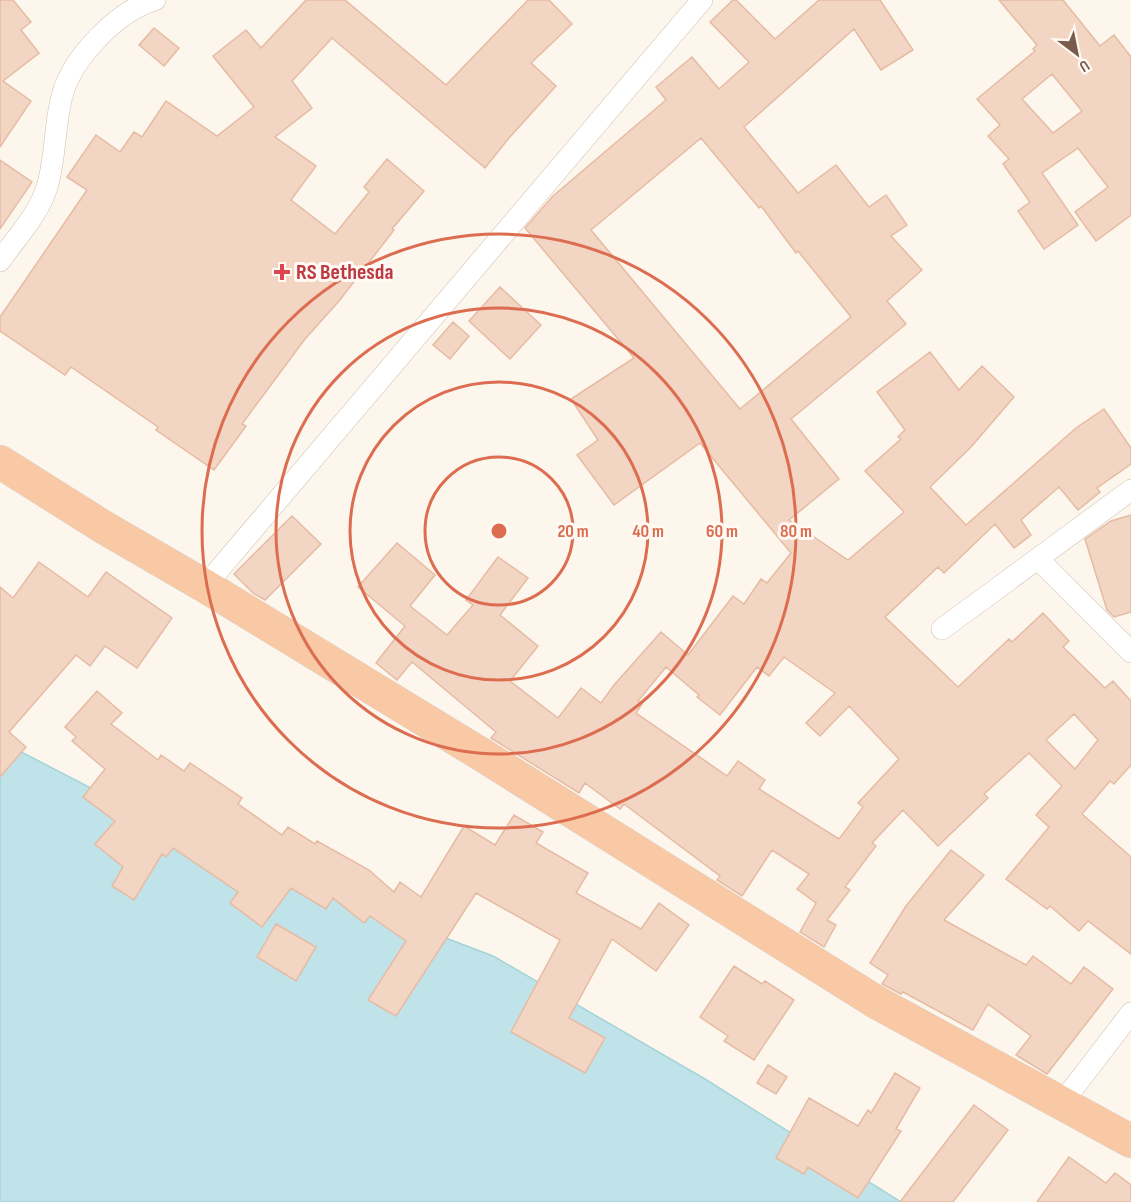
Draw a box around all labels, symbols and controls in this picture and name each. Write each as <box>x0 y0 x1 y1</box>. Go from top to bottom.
north arrow <box>1047 24 1107 84</box>
text: U <box>1076 55 1093 76</box>
place label: RS Bethesda <box>296 259 393 286</box>
marker: RS Bethesda <box>273 263 291 281</box>
centre of rings <box>489 521 509 541</box>
text: 20 m <box>557 521 589 542</box>
text: 40 m <box>632 521 664 542</box>
text: 60 m <box>706 521 738 542</box>
text: 80 m <box>780 521 812 542</box>

